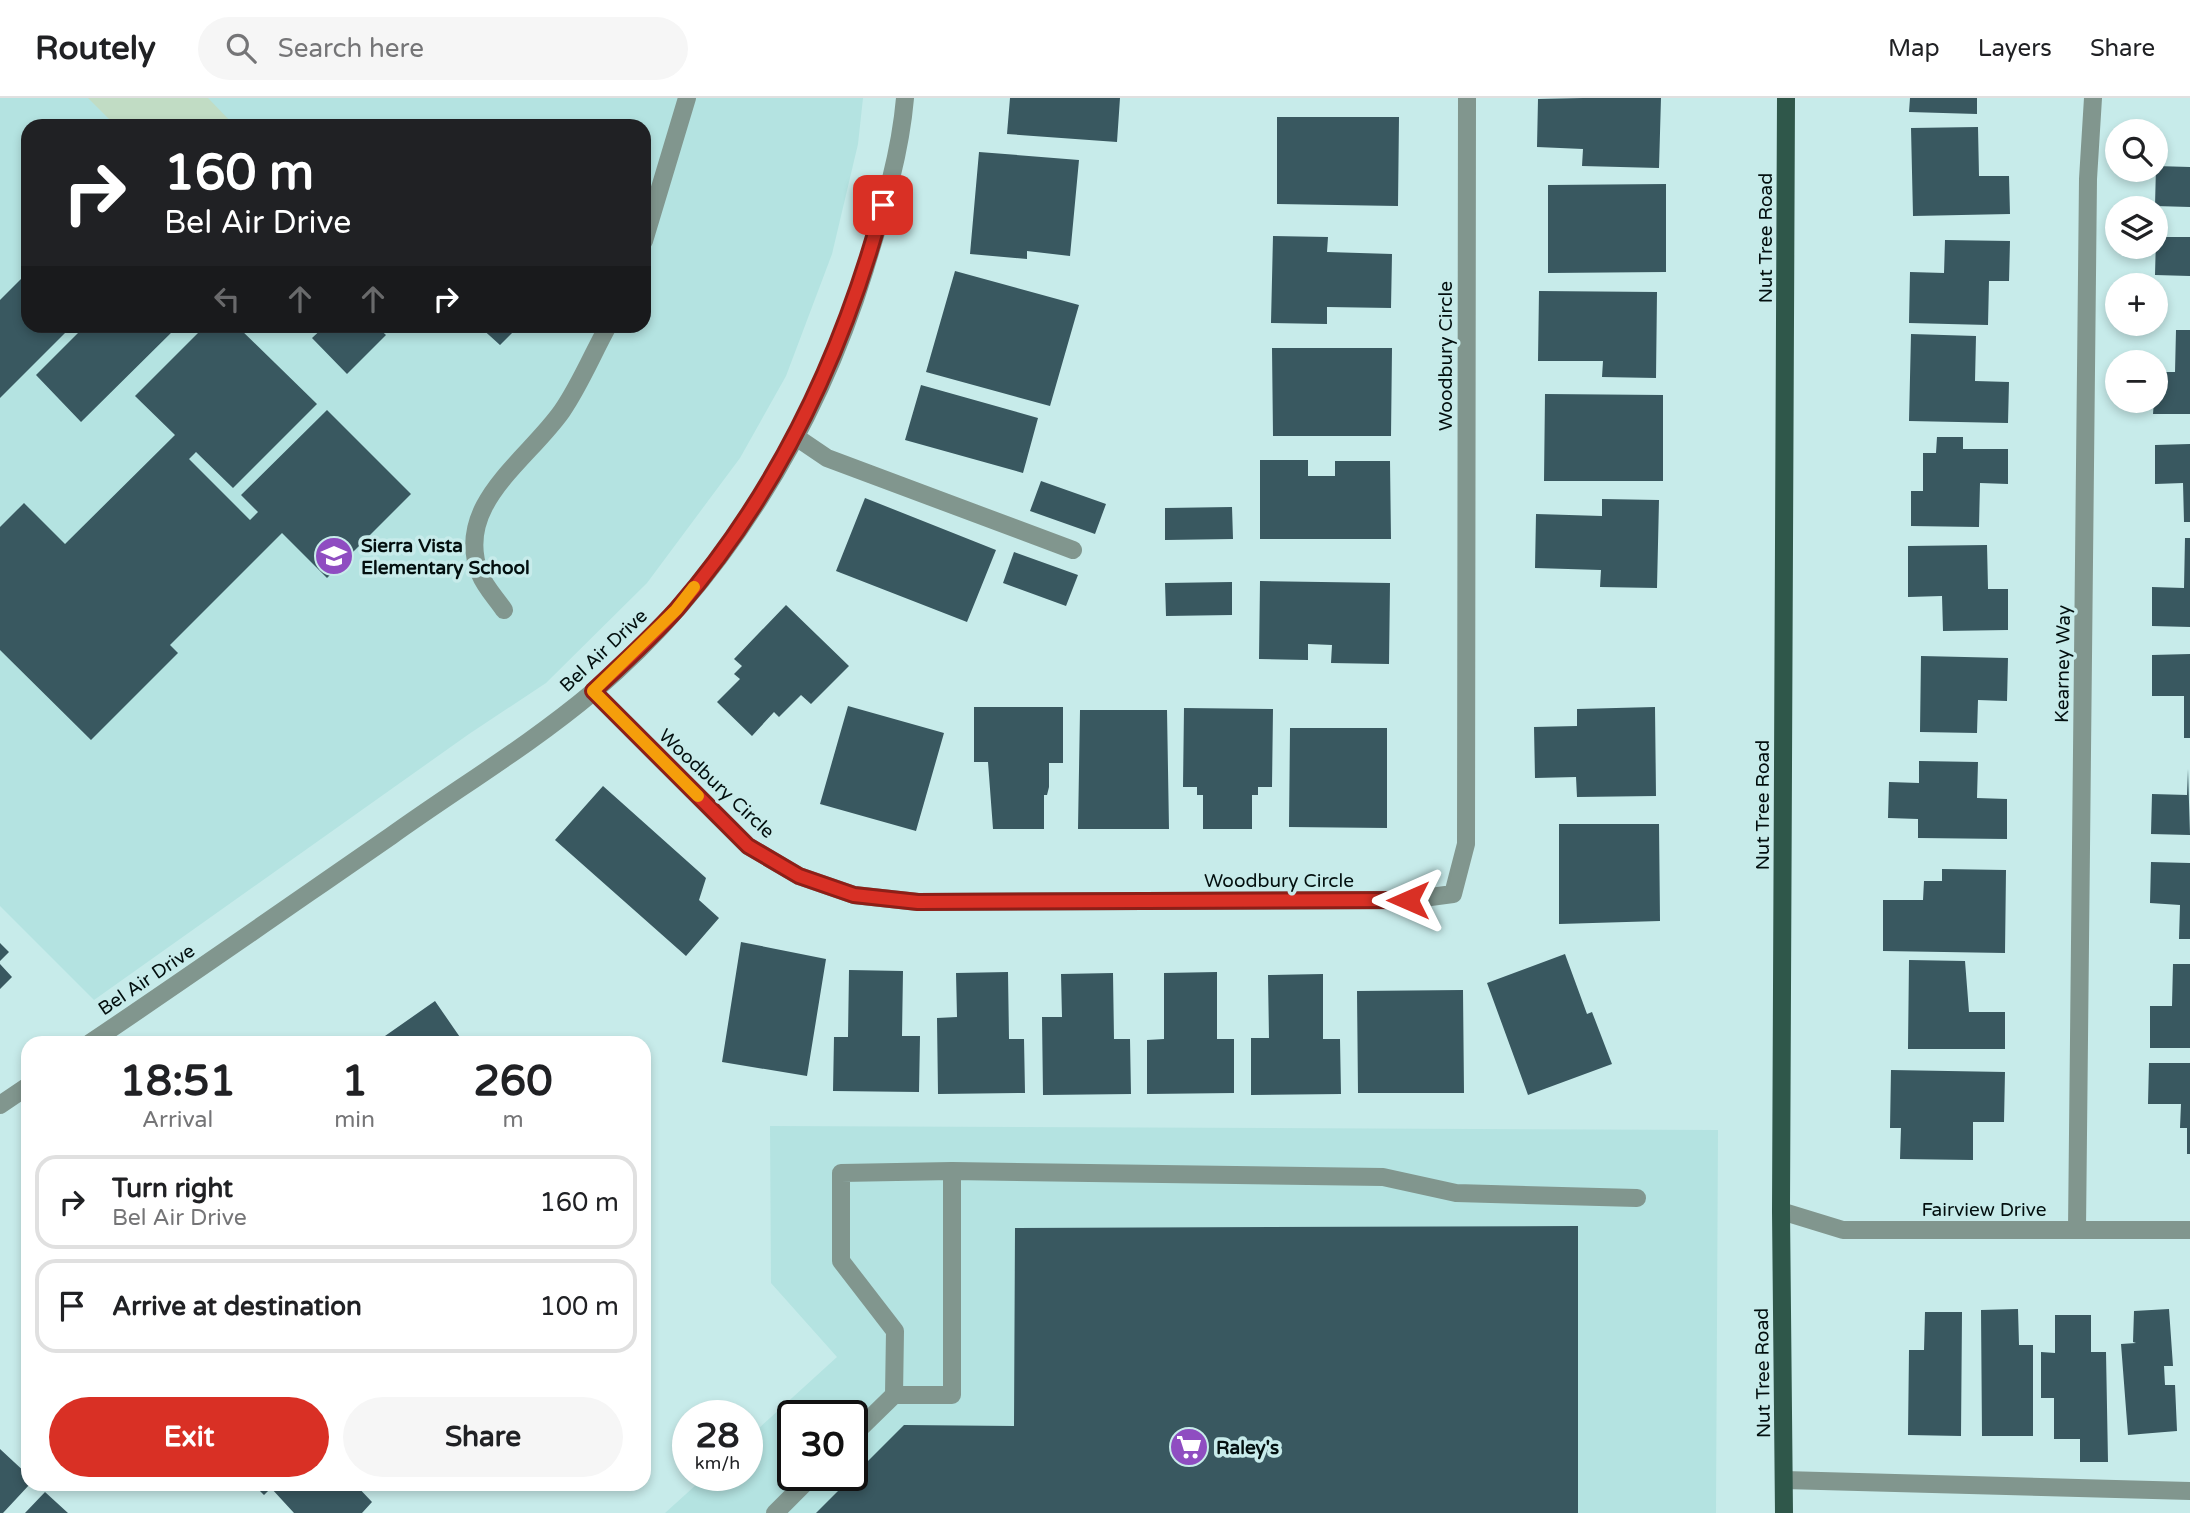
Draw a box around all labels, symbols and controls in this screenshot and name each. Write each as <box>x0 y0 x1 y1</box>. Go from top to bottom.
search box <box>198 17 688 80</box>
text: Routely <box>35 29 156 68</box>
icon: search <box>222 29 260 67</box>
text: Search here <box>278 33 424 64</box>
text: Map <box>1888 34 1940 63</box>
text: Layers <box>1978 34 2052 63</box>
text: Share <box>2090 34 2155 63</box>
map controls <box>2105 119 2168 413</box>
button: search <box>2105 119 2168 182</box>
text: 160 m <box>164 144 314 203</box>
icon: right <box>49 147 140 238</box>
street label: Nut Tree Road <box>1755 173 1777 303</box>
pin <box>853 175 913 235</box>
icon: arrive <box>864 186 902 224</box>
button: layers <box>2105 196 2168 259</box>
text: Bel Air Drive <box>164 204 351 242</box>
button: + <box>2105 273 2168 336</box>
icon: left <box>208 280 246 318</box>
icon: ahead <box>281 280 319 318</box>
icon: ahead <box>354 280 392 318</box>
icon: right <box>427 280 465 318</box>
street label: Woodbury Circle <box>1435 281 1457 431</box>
button: − <box>2105 350 2168 413</box>
school or university icon: Sierra Vista Elementary School <box>313 535 355 577</box>
place label: Sierra Vista Elementary School <box>361 535 530 580</box>
street label: Bel Air Drive <box>555 605 652 697</box>
street label: Kearney Way <box>2051 605 2075 723</box>
street label: Woodbury Circle <box>654 725 779 843</box>
street label: Nut Tree Road <box>1752 740 1774 870</box>
position arrow <box>1371 863 1445 937</box>
street label: Woodbury Circle <box>1204 870 1354 892</box>
street label: Bel Air Drive <box>94 940 199 1020</box>
text: 18:51 <box>119 1056 236 1107</box>
text: 1 <box>341 1056 368 1107</box>
text: 260 <box>473 1056 553 1107</box>
text: Arrival <box>142 1106 213 1134</box>
text: min <box>334 1106 375 1134</box>
text: m <box>502 1106 524 1134</box>
text: Turn right <box>112 1173 233 1204</box>
icon: right <box>53 1183 91 1221</box>
text: 160 m <box>539 1187 619 1218</box>
street label: Fairview Drive <box>1921 1199 2047 1221</box>
text: Bel Air Drive <box>112 1204 247 1232</box>
icon: arrive <box>53 1287 91 1325</box>
text: Arrive at destination <box>112 1291 362 1322</box>
text: 100 m <box>539 1291 619 1322</box>
street label: Nut Tree Road <box>1751 1308 1775 1438</box>
button: Exit <box>49 1397 329 1477</box>
button: Share <box>343 1397 623 1477</box>
speed limit sign: 30 <box>777 1400 868 1491</box>
text: 28 <box>696 1415 739 1457</box>
supermarket icon: Raley's <box>1168 1426 1210 1468</box>
place label: Raley's <box>1216 1437 1279 1460</box>
text: km/h <box>695 1452 740 1474</box>

